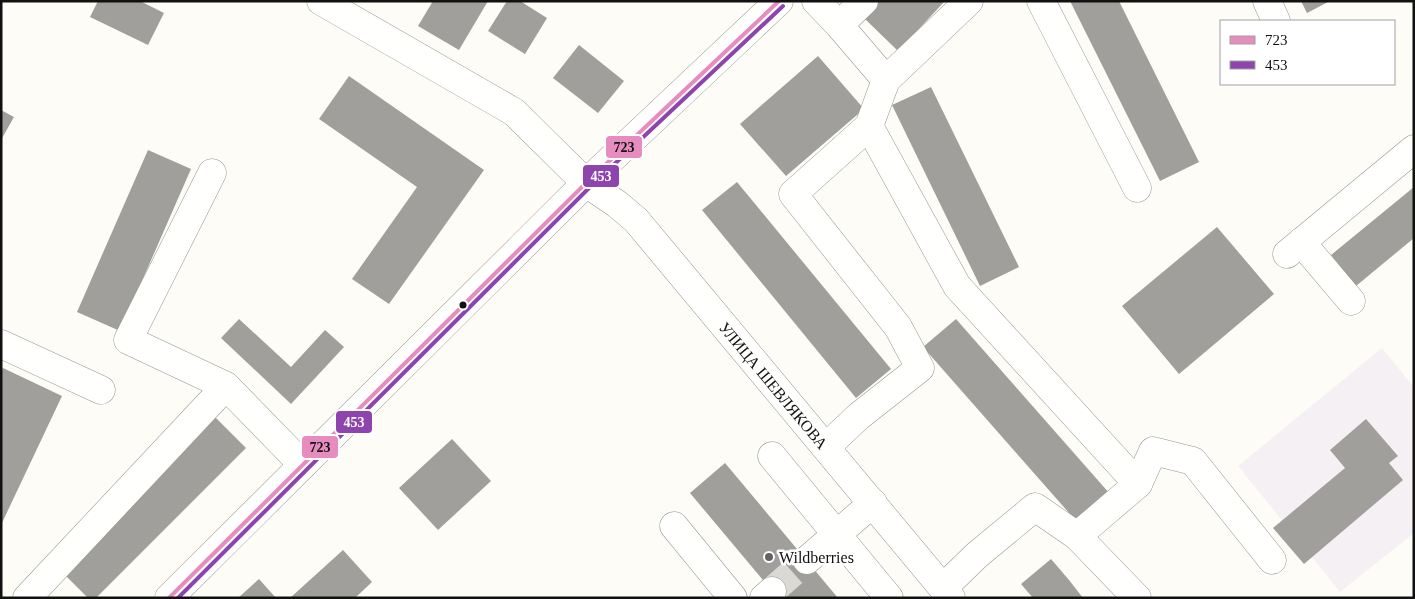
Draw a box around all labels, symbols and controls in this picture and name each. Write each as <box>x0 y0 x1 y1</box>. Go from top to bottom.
legend <box>1220 20 1395 85</box>
text: 723 <box>1265 32 1288 48</box>
text: 453 <box>1265 57 1288 73</box>
line badge: 723 <box>605 135 643 159</box>
text: 723 <box>614 140 635 155</box>
line badge: 453 <box>582 164 620 188</box>
text: 453 <box>591 169 612 184</box>
unlabelled marker <box>458 300 468 310</box>
street label: УЛИЦА ШЕВЛЯКОВА <box>716 318 832 452</box>
line badge: 453 <box>335 410 373 434</box>
text: 453 <box>344 415 365 430</box>
line badge: 723 <box>301 435 339 459</box>
text: 723 <box>310 440 331 455</box>
place label: Wildberries <box>779 549 854 566</box>
marker: Wildberries <box>763 551 775 563</box>

